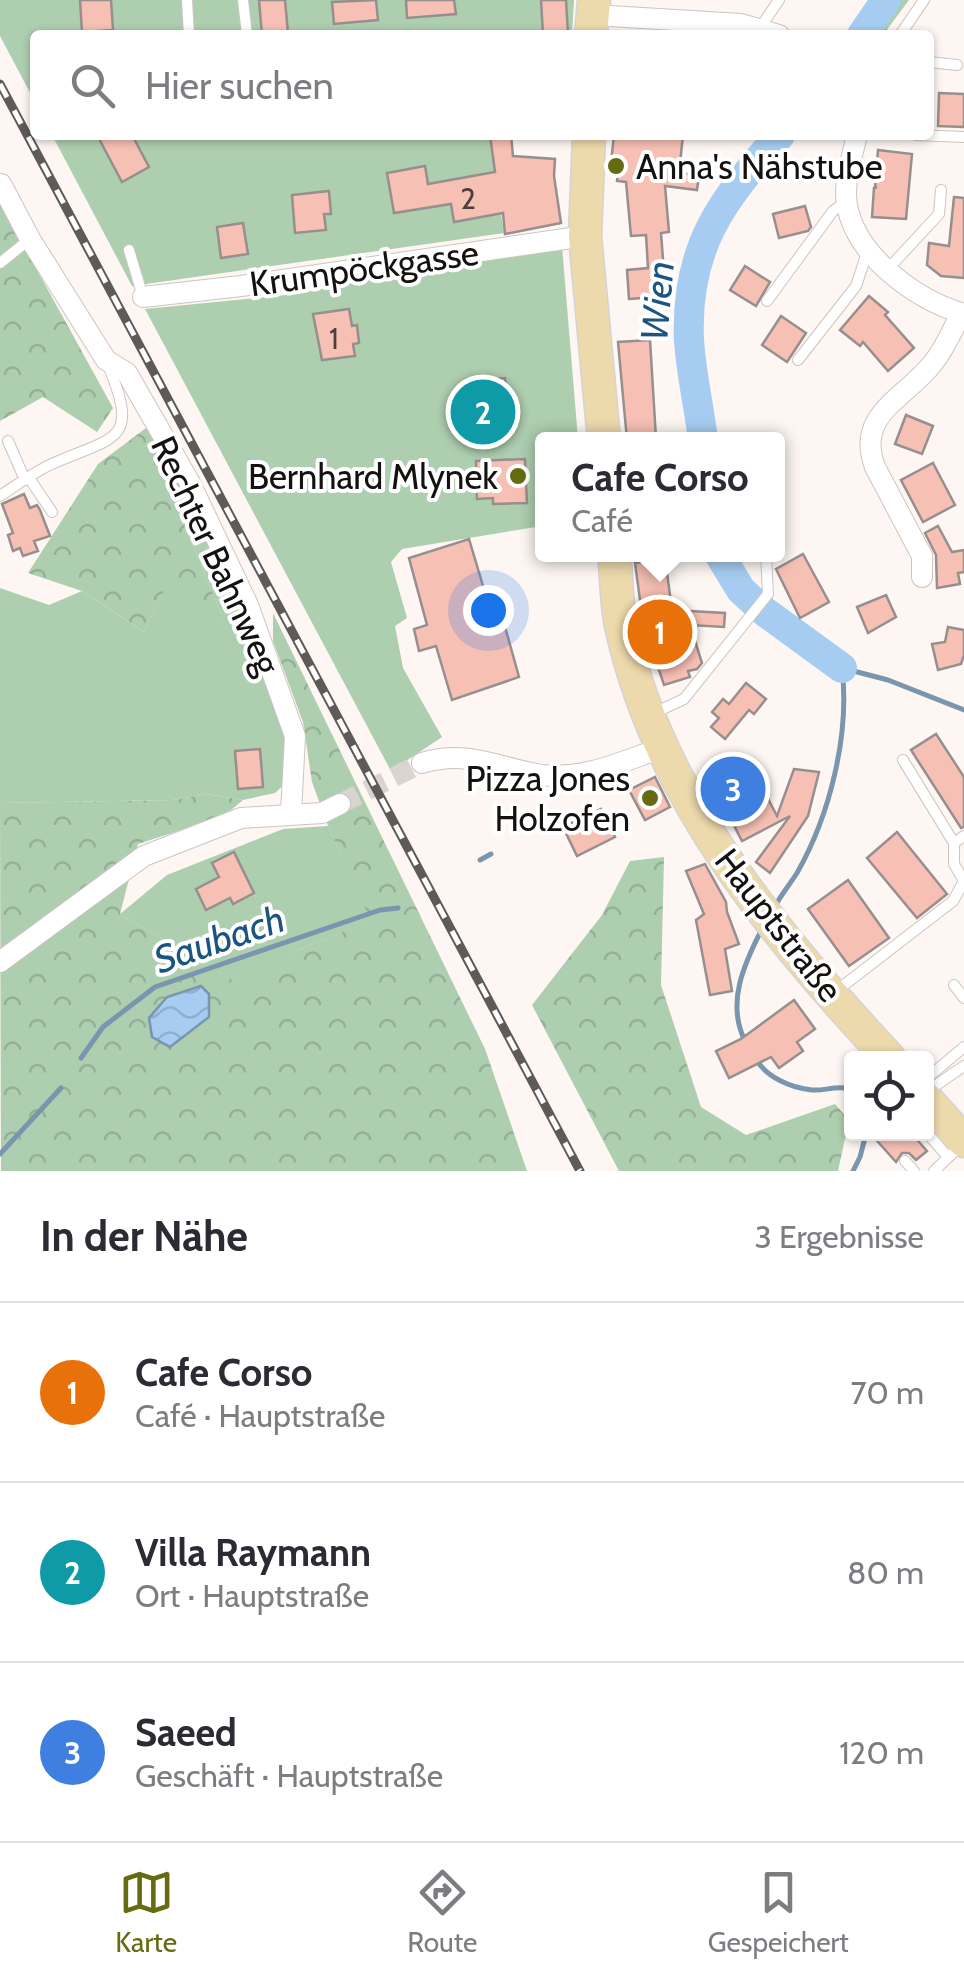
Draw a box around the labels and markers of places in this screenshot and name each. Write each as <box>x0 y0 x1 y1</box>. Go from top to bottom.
place label: Anna's Nähstube <box>636 145 883 188</box>
marker: Anna's Nähstube <box>605 155 627 177</box>
pin: 2 <box>450 374 516 450</box>
place label: Bernhard Mlynek <box>248 455 498 498</box>
marker: Bernhard Mlynek <box>507 465 529 487</box>
pin: 1 <box>628 594 692 670</box>
pin: 3 <box>700 752 766 826</box>
place label: Pizza Jones Holzofen <box>465 757 630 840</box>
marker: Pizza Jones Holzofen <box>639 787 661 809</box>

